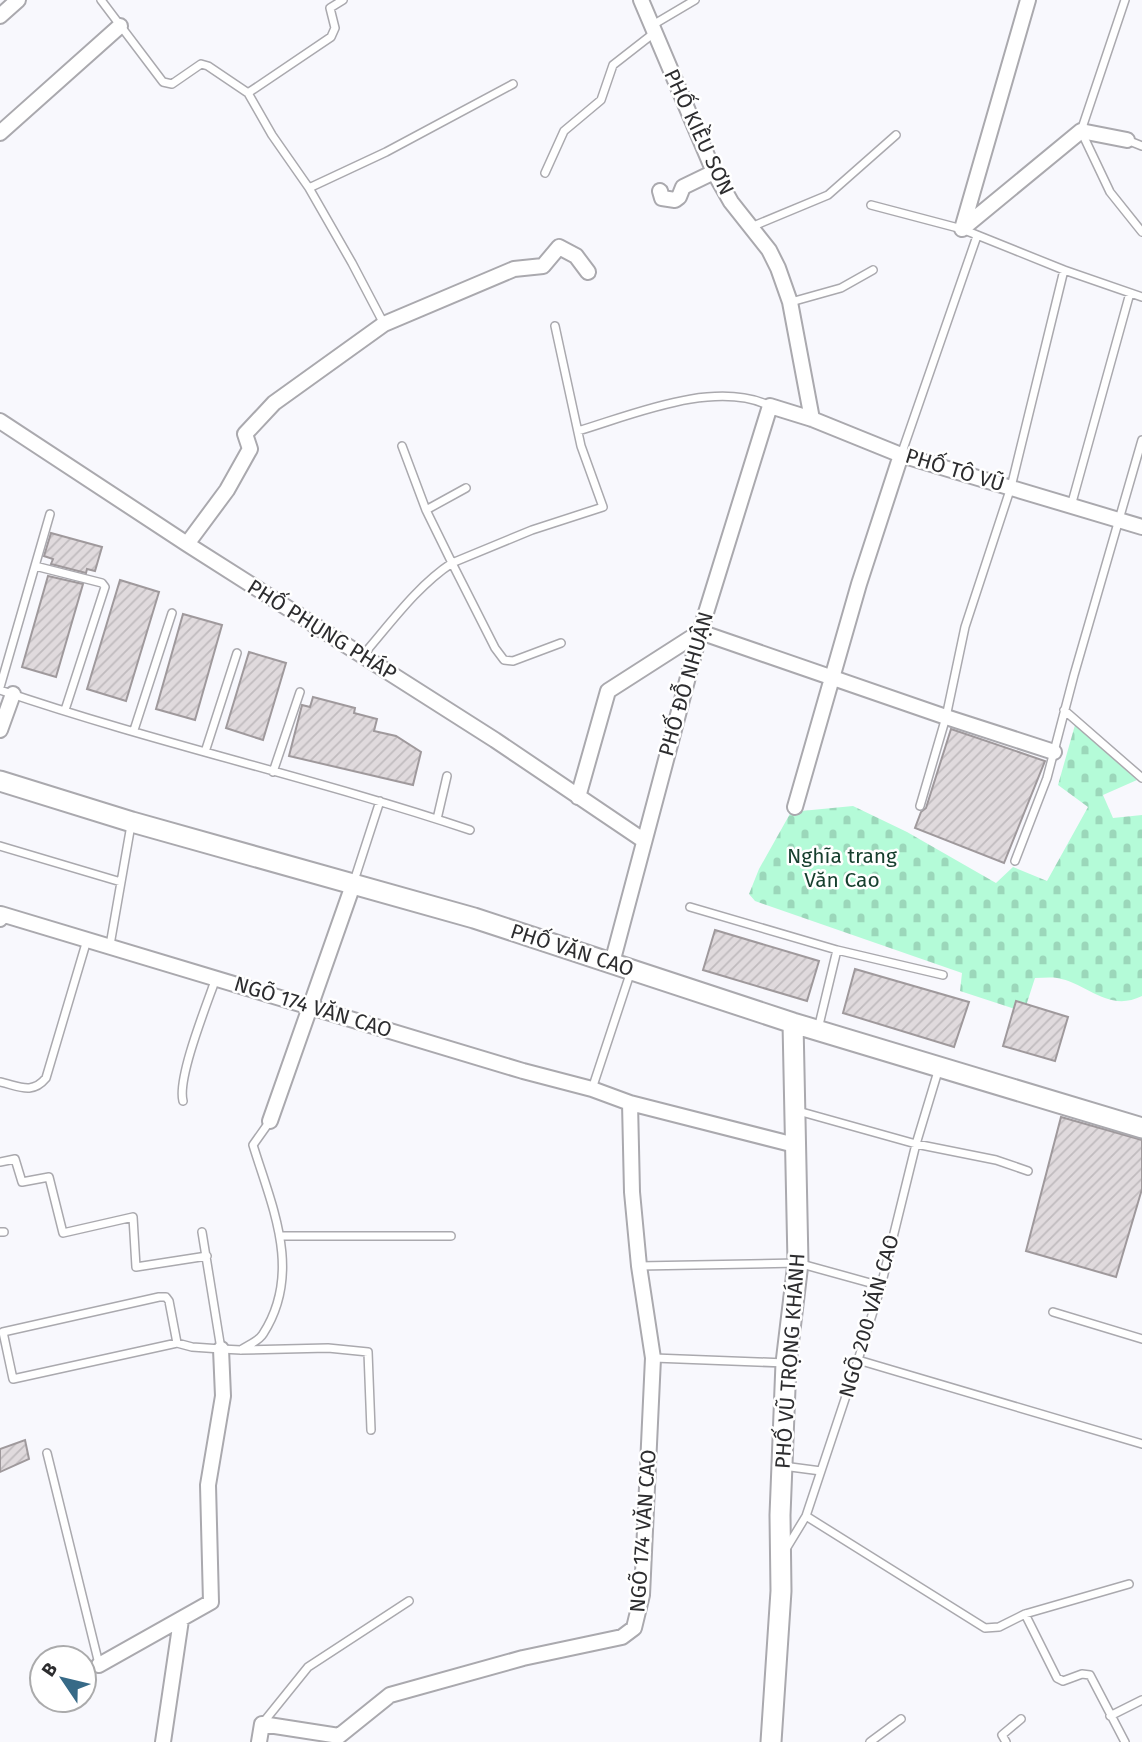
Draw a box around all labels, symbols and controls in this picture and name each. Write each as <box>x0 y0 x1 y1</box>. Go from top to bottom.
street label: PHỐ KIỀU SƠN <box>658 64 741 199</box>
street label: PHỐ TÔ VŨ <box>902 441 1008 497</box>
street label: PHỐ PHỤNG PHÁP <box>243 572 402 686</box>
street label: PHỐ ĐỖ NHUẬN <box>651 608 719 759</box>
park label: Nghĩa trang Văn Cao <box>787 843 897 893</box>
street label: PHỐ VĂN CAO <box>507 916 638 982</box>
street label: NGÕ 174 VĂN CAO <box>231 971 395 1043</box>
street label: NGÕ 200 VĂN CAO <box>833 1231 905 1401</box>
street label: PHỐ VŨ TRỌNG KHÁNH <box>767 1252 811 1470</box>
street label: NGÕ 174 VĂN CAO <box>624 1449 662 1613</box>
north arrow <box>28 1644 98 1714</box>
text: B <box>37 1658 62 1681</box>

